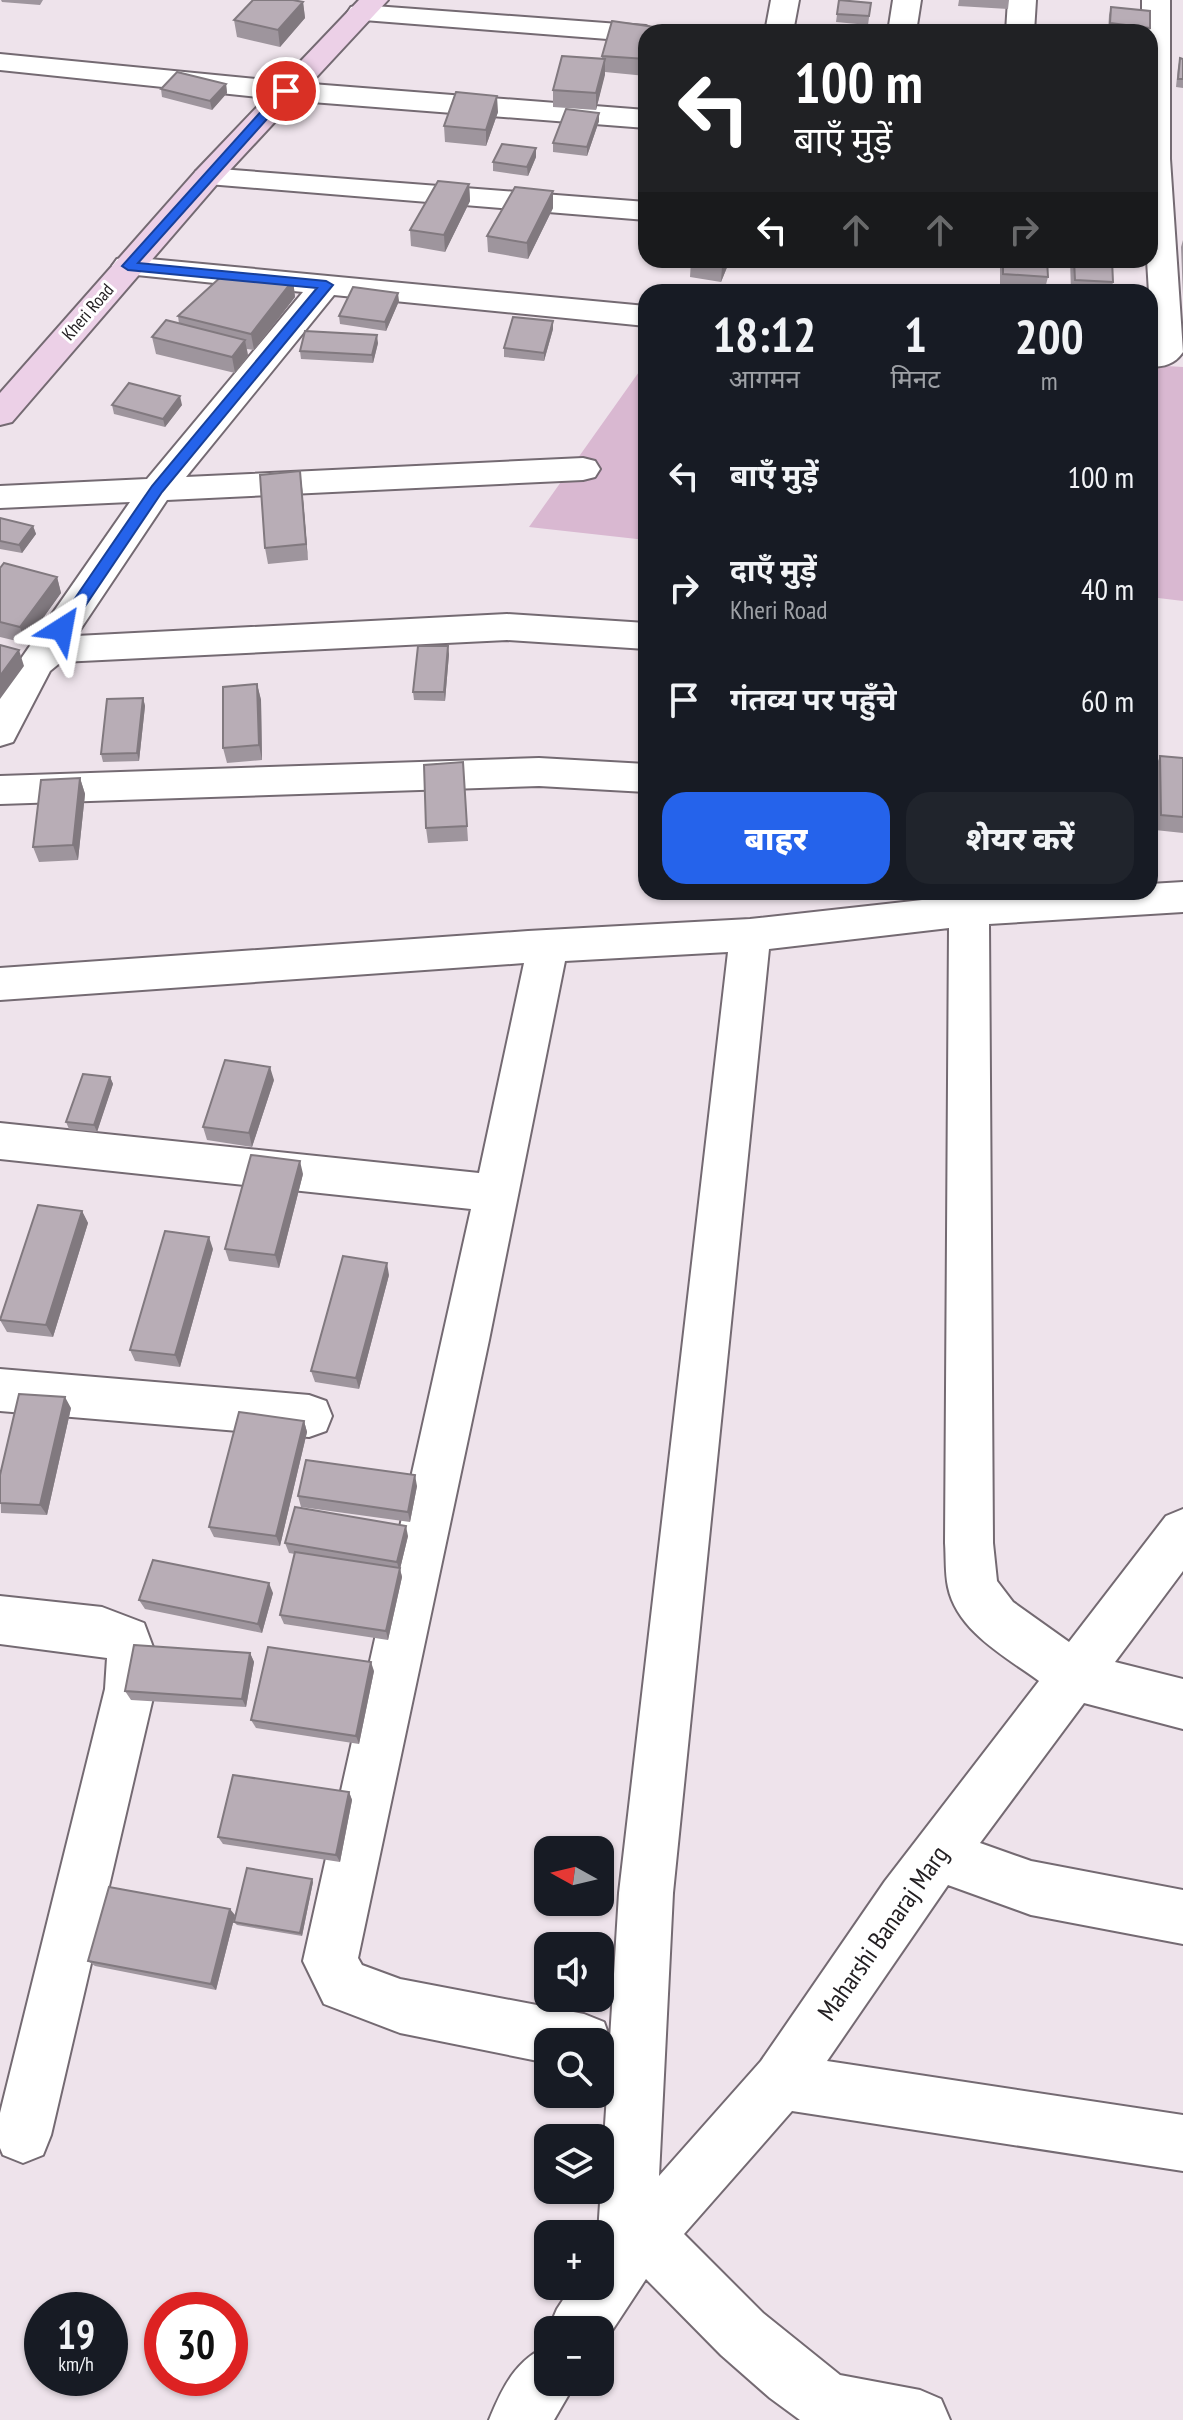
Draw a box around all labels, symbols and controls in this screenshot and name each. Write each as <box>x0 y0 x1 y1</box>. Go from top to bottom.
text: 100 m <box>794 46 923 118</box>
icon: left <box>662 56 766 160</box>
pin <box>252 57 320 125</box>
icon: arrive <box>264 69 308 113</box>
text: बाएँ मुड़ें <box>794 116 892 163</box>
icon: left <box>750 208 794 252</box>
icon: ahead <box>834 208 878 252</box>
icon: ahead <box>918 208 962 252</box>
icon: right <box>1002 208 1046 252</box>
street label: Kheri Road <box>57 279 118 345</box>
text: 18:12 <box>712 303 816 365</box>
text: 1 <box>904 303 927 365</box>
text: 200 <box>1015 305 1084 367</box>
text: आगमन <box>729 362 800 395</box>
text: मिनट <box>891 362 940 395</box>
text: m <box>1041 364 1058 397</box>
icon: left <box>662 454 706 498</box>
text: बाएँ मुड़ें <box>730 455 818 494</box>
text: 100 m <box>1068 457 1134 496</box>
text: दाएँ मुड़ें <box>730 550 817 589</box>
icon: right <box>662 566 706 610</box>
text: 40 m <box>1081 569 1134 608</box>
position arrow <box>20 587 104 671</box>
text: Kheri Road <box>730 593 828 626</box>
icon: arrive <box>662 678 706 722</box>
text: गंतव्य पर पहुँचे <box>730 679 897 718</box>
text: 60 m <box>1081 681 1134 720</box>
button: बाहर <box>662 792 890 884</box>
button: शेयर करें <box>906 792 1134 884</box>
north arrow <box>534 1836 614 1916</box>
map controls <box>534 1836 614 2396</box>
street label: Maharshi Banaraj Marg <box>810 1839 955 2026</box>
button: sound <box>534 1932 614 2012</box>
button: search <box>534 2028 614 2108</box>
button: layers <box>534 2124 614 2204</box>
button: + <box>534 2220 614 2300</box>
speed limit sign: 30 <box>144 2292 248 2396</box>
text: 19 <box>57 2308 95 2360</box>
button: − <box>534 2316 614 2396</box>
text: km/h <box>58 2351 94 2377</box>

